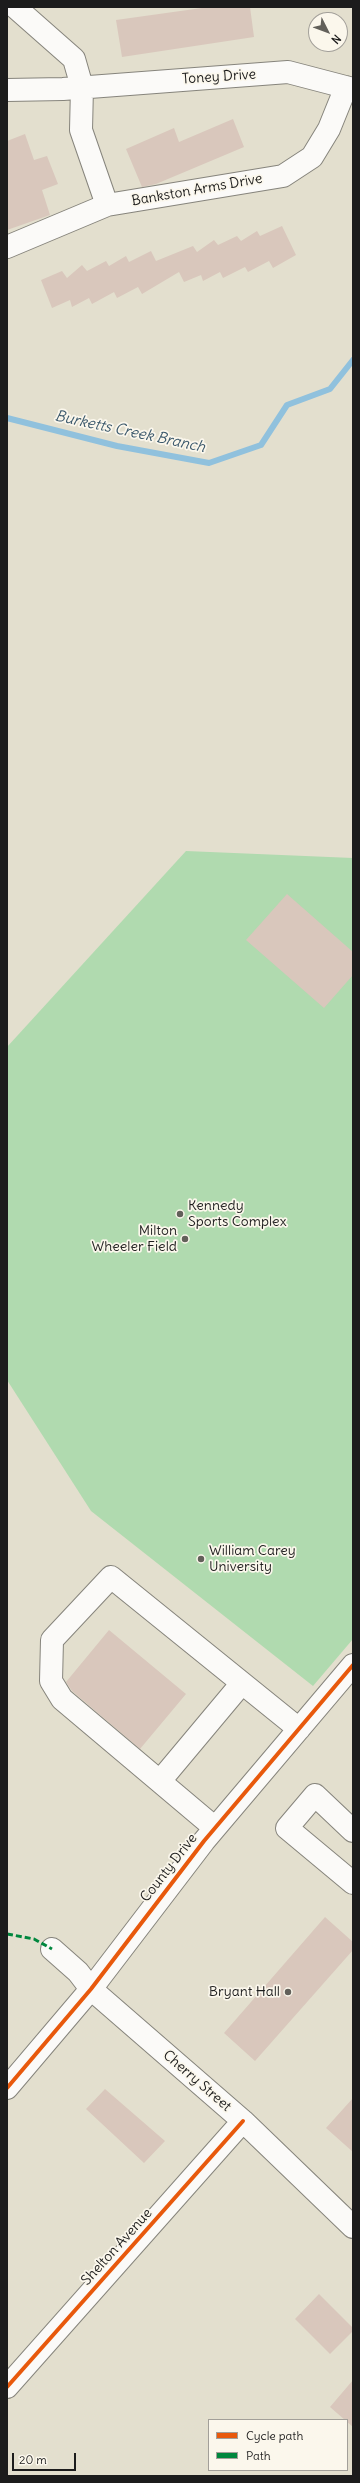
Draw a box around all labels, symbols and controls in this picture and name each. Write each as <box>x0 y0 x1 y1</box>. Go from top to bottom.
north arrow <box>308 12 348 52</box>
text: N <box>328 32 344 47</box>
street label: Toney Drive <box>181 66 257 88</box>
street label: Bankston Arms Drive <box>130 170 264 210</box>
water label: Burketts Creek Branch <box>53 407 207 457</box>
place label: Kennedy Sports Complex <box>188 1198 287 1230</box>
marker: Kennedy Sports Complex <box>175 1209 185 1219</box>
place label: Milton Wheeler Field <box>91 1223 177 1256</box>
marker: Milton Wheeler Field <box>180 1234 190 1244</box>
place label: William Carey University <box>209 1543 296 1576</box>
marker: William Carey University <box>196 1554 206 1564</box>
street label: County Drive <box>137 1830 201 1906</box>
place label: Bryant Hall <box>209 1984 280 2000</box>
marker: Bryant Hall <box>283 1987 293 1997</box>
street label: Cherry Street <box>159 2047 235 2115</box>
street label: Shelton Avenue <box>78 2205 156 2289</box>
legend <box>208 2419 348 2471</box>
text: Cycle path <box>246 2428 303 2443</box>
scale bar <box>14 2445 78 2471</box>
text: Path <box>246 2448 271 2463</box>
text: 20 m <box>19 2452 47 2467</box>

